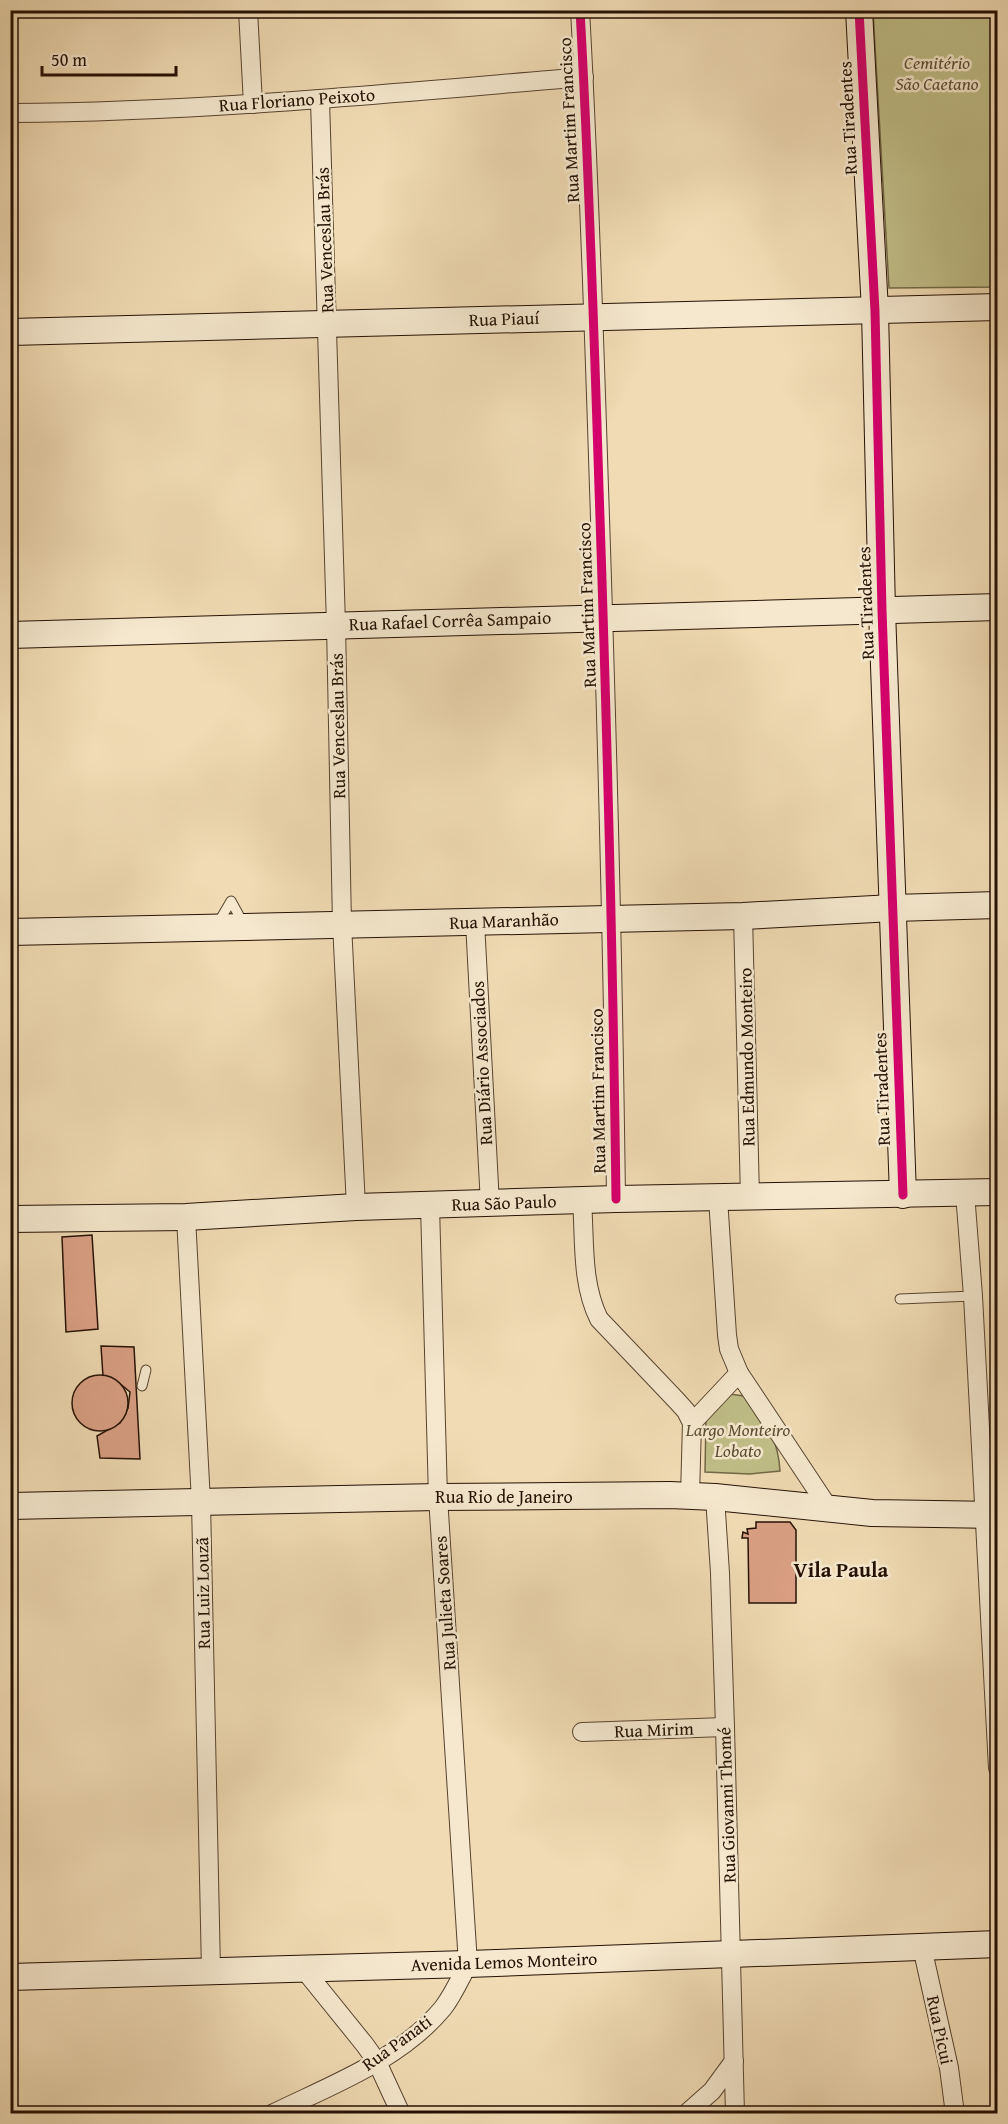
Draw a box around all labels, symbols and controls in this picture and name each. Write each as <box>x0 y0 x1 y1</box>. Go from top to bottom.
street label: Rua Martim Francisco <box>551 37 586 203</box>
scale bar <box>42 39 176 77</box>
text: 50 m <box>51 46 87 73</box>
park label: Cemitério São Caetano <box>896 49 979 97</box>
street label: Rua Tiradentes <box>831 61 864 175</box>
street label: Rua Floriano Peixoto <box>218 81 376 118</box>
street label: Rua Venceslau Brás <box>308 167 341 313</box>
street label: Rua Piauí <box>468 304 541 333</box>
street label: Rua Martim Francisco <box>570 522 603 688</box>
street label: Rua Tiradentes <box>850 546 881 660</box>
street label: Rua Rafael Corrêa Sampaio <box>348 603 552 638</box>
street label: Rua Venceslau Brás <box>323 653 352 799</box>
street label: Rua Maranhão <box>449 905 559 936</box>
street label: Rua Edmundo Monteiro <box>731 967 762 1147</box>
street label: Rua Diário Associados <box>464 980 499 1146</box>
street label: Rua Martim Francisco <box>583 1008 612 1174</box>
street label: Rua Tiradentes <box>866 1032 897 1146</box>
street label: Rua São Paulo <box>451 1187 557 1218</box>
park label: Largo Monteiro Lobato <box>685 1416 791 1464</box>
street label: Rua Rio de Janeiro <box>435 1483 573 1510</box>
street label: Rua Julieta Soares <box>426 1535 463 1671</box>
street label: Rua Luiz Louzã <box>188 1536 217 1649</box>
district label: Vila Paula <box>794 1554 889 1585</box>
street label: Rua Mirim <box>614 1715 695 1744</box>
street label: Rua Giovanni Thomé <box>710 1727 743 1883</box>
street label: Avenida Lemos Monteiro <box>410 1945 598 1978</box>
street label: Rua Picui <box>920 1993 961 2067</box>
street label: Rua Panati <box>356 2008 437 2077</box>

